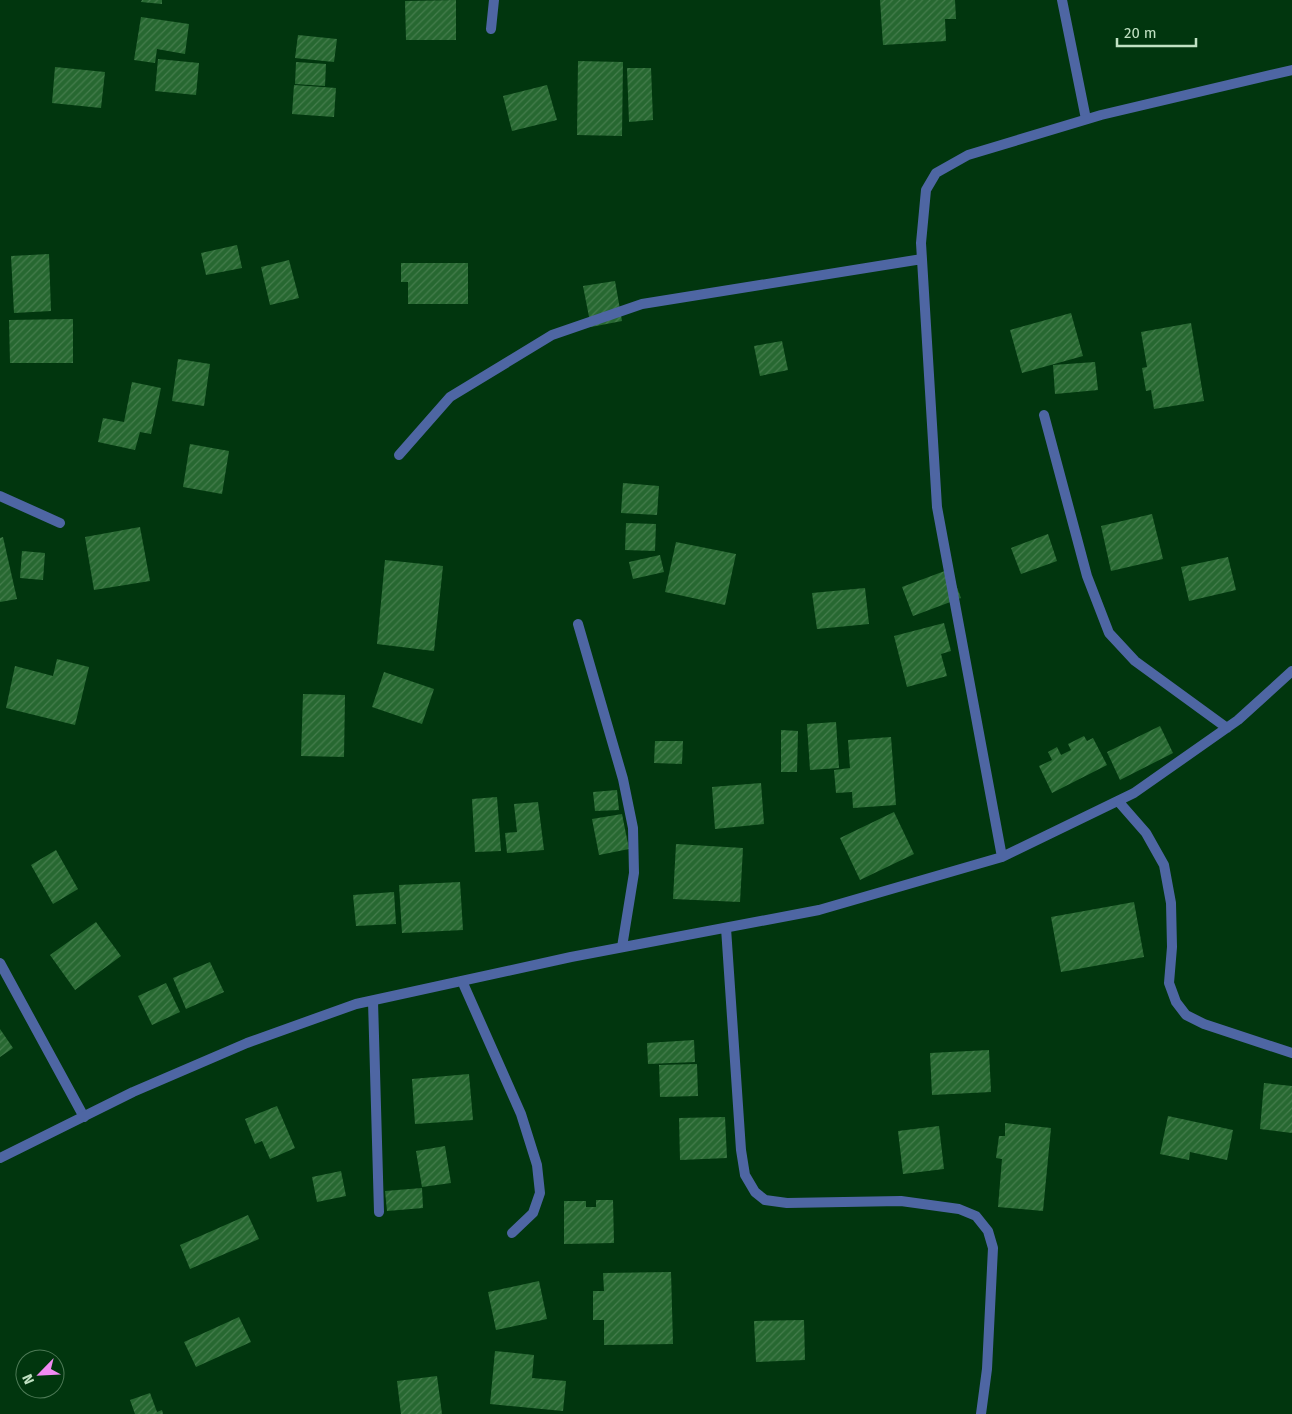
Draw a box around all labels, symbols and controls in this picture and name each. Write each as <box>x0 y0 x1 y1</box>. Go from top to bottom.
scale bar <box>1117 15 1196 47</box>
text: 20 m <box>1124 24 1157 42</box>
north arrow <box>15 1349 65 1399</box>
text: N <box>19 1371 38 1387</box>

